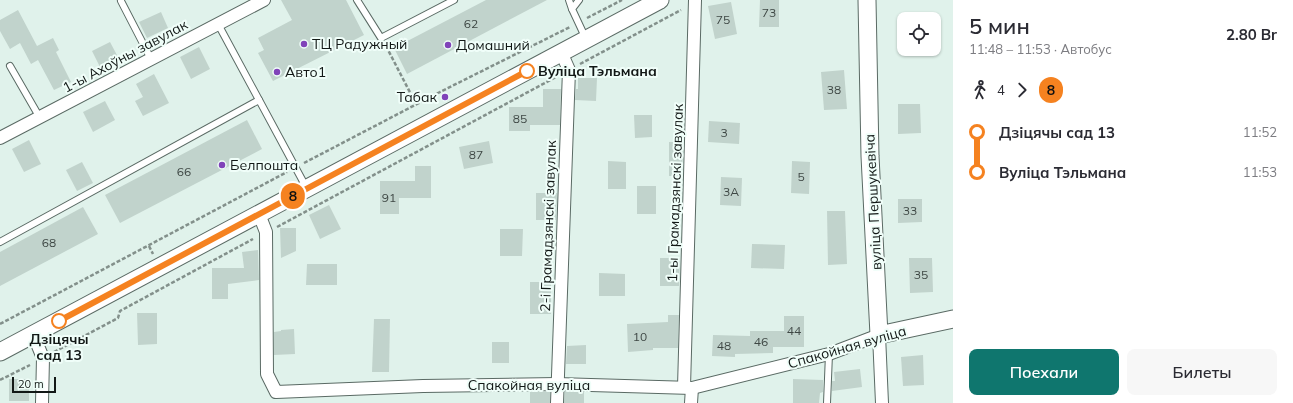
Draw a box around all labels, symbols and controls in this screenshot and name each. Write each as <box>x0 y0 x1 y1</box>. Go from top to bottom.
house number: 73 <box>762 5 776 20</box>
house number: 75 <box>716 12 730 27</box>
map controls <box>897 12 941 56</box>
button: locate <box>897 12 941 56</box>
text: 5 мин <box>969 12 1030 40</box>
street label: 1-ы Ахоўны завулак <box>59 15 191 97</box>
house number: 62 <box>464 16 478 31</box>
text: 2.80 Br <box>1226 25 1277 44</box>
place label: ТЦ Радужный <box>312 35 407 53</box>
place label: Домашний <box>456 36 530 54</box>
marker: ТЦ Радужный <box>299 39 309 49</box>
marker: Домашний <box>443 40 453 50</box>
text: 11:48 – 11:53 · Автобус <box>969 41 1112 57</box>
place label: Вуліца Тэльмана <box>538 62 657 80</box>
place label: Авто1 <box>285 63 326 81</box>
marker: Вуліца Тэльмана <box>519 63 535 79</box>
marker: Авто1 <box>272 67 282 77</box>
icon: walk <box>969 79 991 101</box>
icon: forward <box>1011 79 1033 101</box>
text: 8 <box>1047 81 1055 99</box>
house number: 38 <box>827 82 841 97</box>
text: 4 <box>997 82 1005 98</box>
place label: Табак <box>397 88 437 106</box>
marker: Табак <box>440 92 450 102</box>
street label: 1-ы Грамадзянскі завулак <box>663 103 687 283</box>
house number: 85 <box>513 111 527 126</box>
text: Дзіцячы сад 13 <box>999 123 1115 142</box>
text: 11:52 <box>1243 124 1277 140</box>
house number: 3 <box>720 125 728 140</box>
street label: вуліца Першукевіча <box>860 133 886 271</box>
street label: 2-і Грамадзянскі завулак <box>536 140 560 312</box>
house number: 87 <box>469 147 483 162</box>
place label: Белпошта <box>230 156 298 174</box>
marker: Белпошта <box>217 160 227 170</box>
text: Вуліца Тэльмана <box>999 163 1126 182</box>
house number: 66 <box>177 164 191 179</box>
text: 11:53 <box>1243 164 1277 180</box>
house number: 5 <box>797 169 805 184</box>
line badge: 8 <box>280 183 306 209</box>
house number: 3А <box>723 184 739 199</box>
text: 8 <box>289 187 297 205</box>
house number: 91 <box>382 190 396 205</box>
house number: 33 <box>903 203 917 218</box>
house number: 68 <box>42 235 56 250</box>
house number: 35 <box>914 267 928 282</box>
marker: Дзіцячы сад 13 <box>51 313 67 329</box>
street label: Спакойная вуліца <box>786 321 908 373</box>
house number: 44 <box>787 323 801 338</box>
house number: 10 <box>633 329 647 344</box>
place label: Дзіцячы сад 13 <box>30 330 88 364</box>
house number: 46 <box>754 334 768 349</box>
house number: 48 <box>717 338 731 353</box>
button: Поехали <box>969 349 1119 395</box>
button: Билеты <box>1127 349 1277 395</box>
scale bar <box>12 375 56 394</box>
street label: Спакойная вуліца <box>468 376 590 394</box>
text: 20 m <box>18 377 44 391</box>

